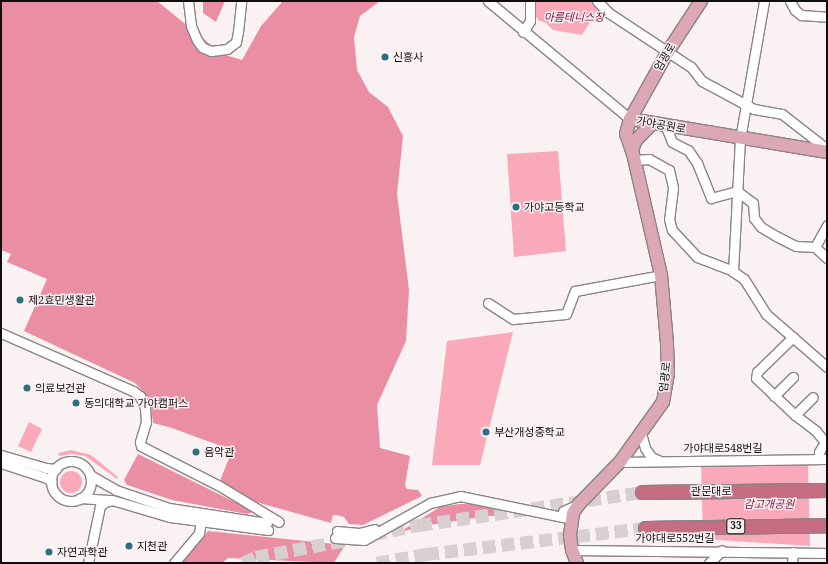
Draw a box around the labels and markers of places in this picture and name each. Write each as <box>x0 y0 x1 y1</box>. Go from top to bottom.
place label: 신흥사 <box>393 50 423 64</box>
marker: 신흥사 <box>380 52 390 62</box>
place label: 가야고등학교 <box>524 200 585 214</box>
marker: 가야고등학교 <box>511 202 521 212</box>
place label: 제2효민생활관 <box>28 293 95 307</box>
marker: 제2효민생활관 <box>15 295 25 305</box>
place label: 의료보건관 <box>35 381 86 395</box>
marker: 의료보건관 <box>22 383 32 393</box>
place label: 동의대학교 가야캠퍼스 <box>84 396 188 410</box>
marker: 동의대학교 가야캠퍼스 <box>71 398 81 408</box>
place label: 부산개성중학교 <box>494 425 565 439</box>
marker: 부산개성중학교 <box>481 427 491 437</box>
place label: 음악관 <box>204 445 234 459</box>
marker: 음악관 <box>191 447 201 457</box>
place label: 지천관 <box>137 539 167 553</box>
marker: 지천관 <box>124 541 134 551</box>
place label: 자연과학관 <box>57 545 108 559</box>
marker: 자연과학관 <box>44 547 54 557</box>

